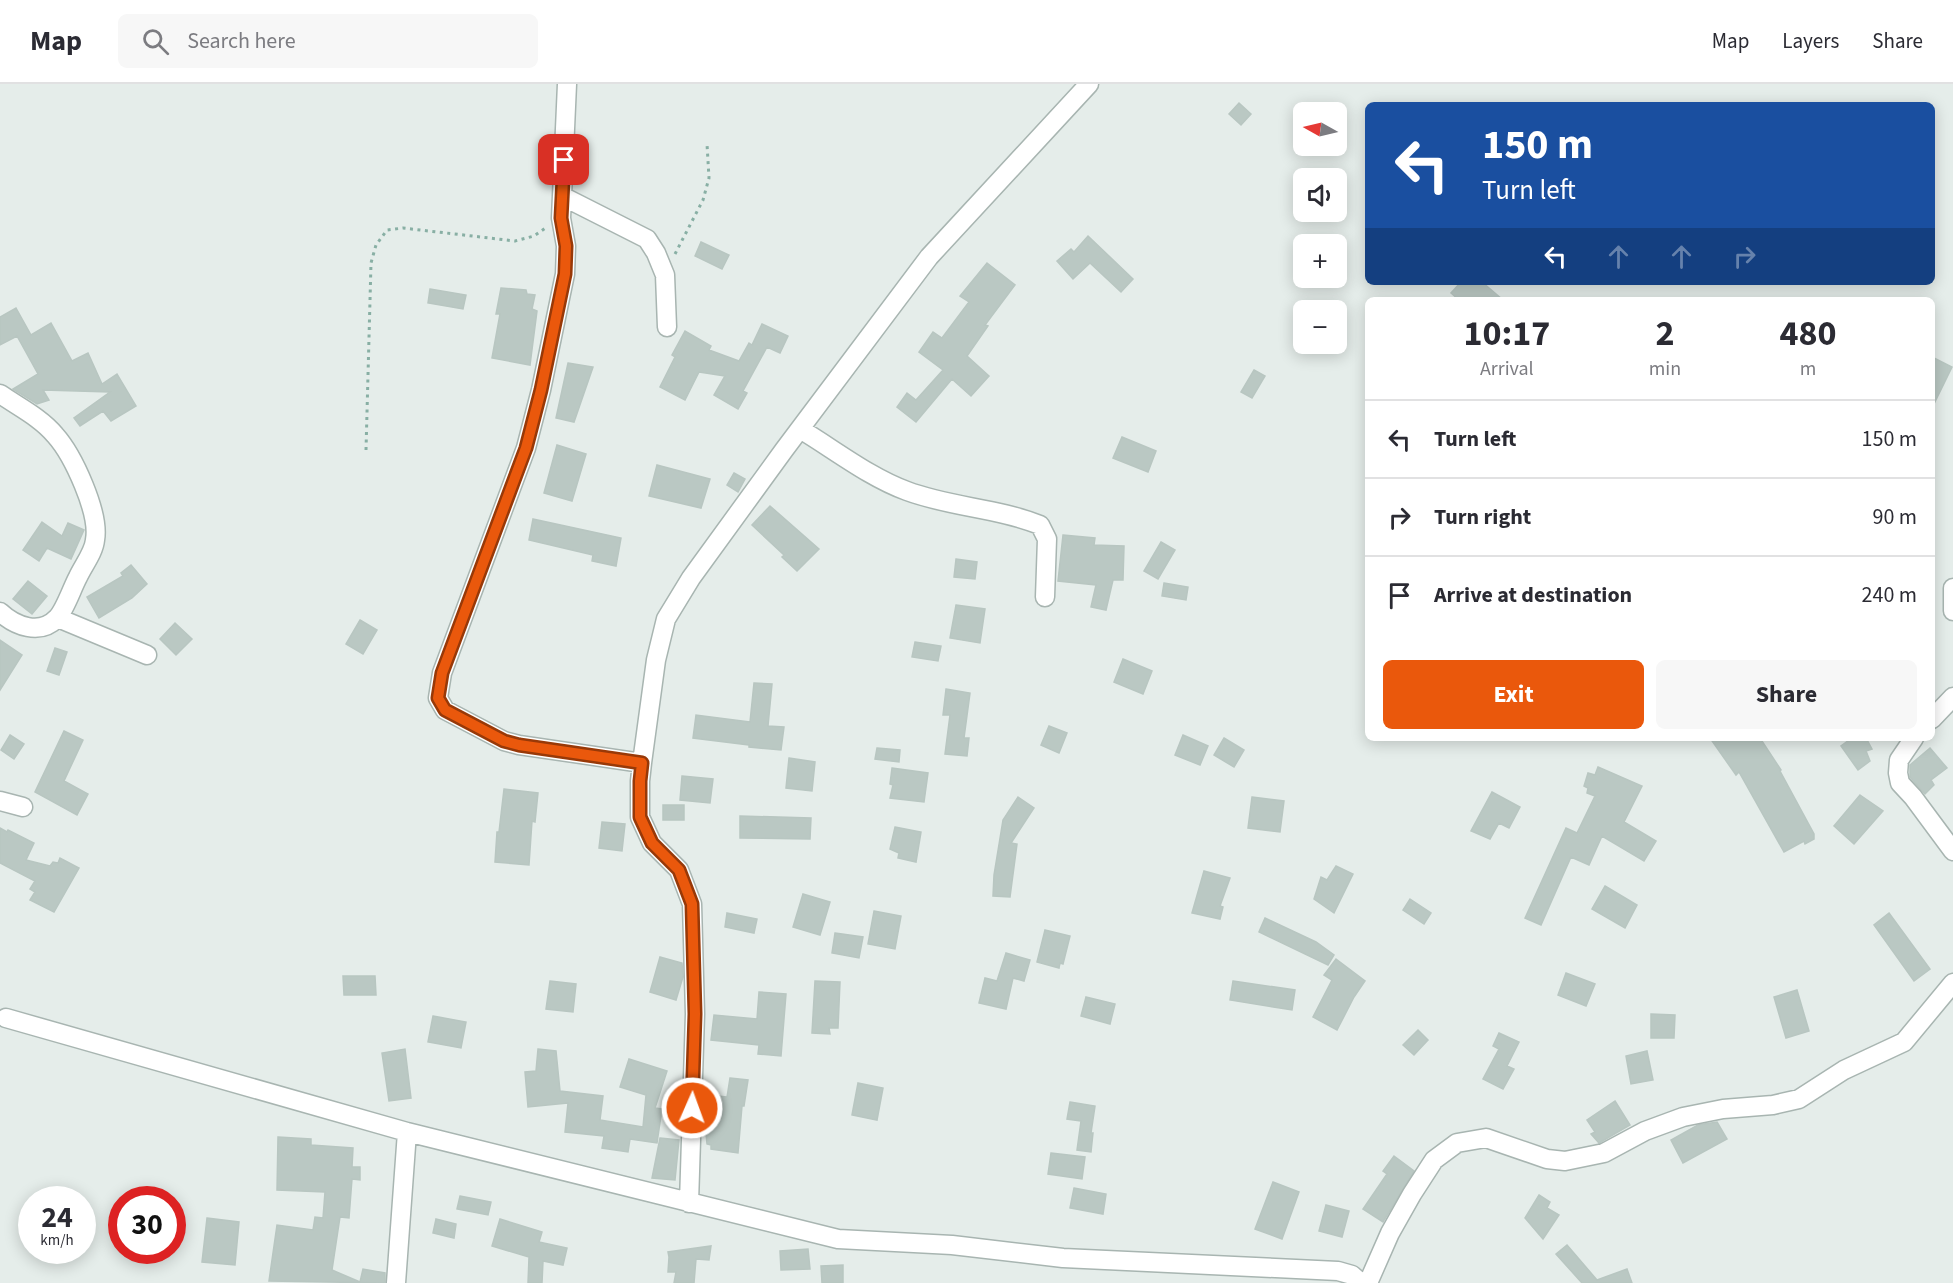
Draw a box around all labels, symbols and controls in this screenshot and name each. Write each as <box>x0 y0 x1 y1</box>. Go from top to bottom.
search box <box>118 14 538 68</box>
text: Map <box>30 21 82 61</box>
icon: search <box>139 25 172 58</box>
text: Search here <box>187 25 296 57</box>
text: Map <box>1712 26 1749 56</box>
text: Layers <box>1782 26 1839 56</box>
text: Share <box>1872 26 1923 56</box>
north arrow <box>1293 102 1347 156</box>
map controls <box>1293 102 1347 354</box>
text: 150 m <box>1482 115 1593 175</box>
icon: left <box>1383 126 1461 204</box>
pin <box>538 134 589 185</box>
icon: arrive <box>547 143 580 176</box>
button: sound <box>1293 168 1347 222</box>
text: Turn left <box>1482 171 1576 210</box>
button: + <box>1293 234 1347 288</box>
icon: left <box>1539 240 1572 273</box>
icon: ahead <box>1602 240 1635 273</box>
icon: ahead <box>1665 240 1698 273</box>
icon: right <box>1728 240 1761 273</box>
button: − <box>1293 300 1347 354</box>
text: 10:17 <box>1463 308 1550 359</box>
text: 2 <box>1655 308 1674 359</box>
text: 480 <box>1780 308 1837 359</box>
text: Arrival <box>1480 355 1534 383</box>
text: min <box>1649 355 1681 383</box>
text: m <box>1800 355 1816 383</box>
icon: left <box>1383 423 1416 456</box>
text: Turn left <box>1434 423 1516 455</box>
text: 150 m <box>1862 423 1917 455</box>
icon: right <box>1383 501 1416 534</box>
text: Turn right <box>1434 501 1531 533</box>
text: 90 m <box>1872 501 1917 533</box>
icon: arrive <box>1383 579 1416 612</box>
text: Arrive at destination <box>1434 579 1632 611</box>
text: 240 m <box>1862 579 1917 611</box>
button: Exit <box>1383 660 1644 729</box>
button: Share <box>1656 660 1917 729</box>
position arrow <box>660 1076 724 1140</box>
speed limit sign: 30 <box>108 1186 186 1264</box>
text: 24 <box>41 1196 73 1239</box>
text: km/h <box>40 1230 74 1251</box>

